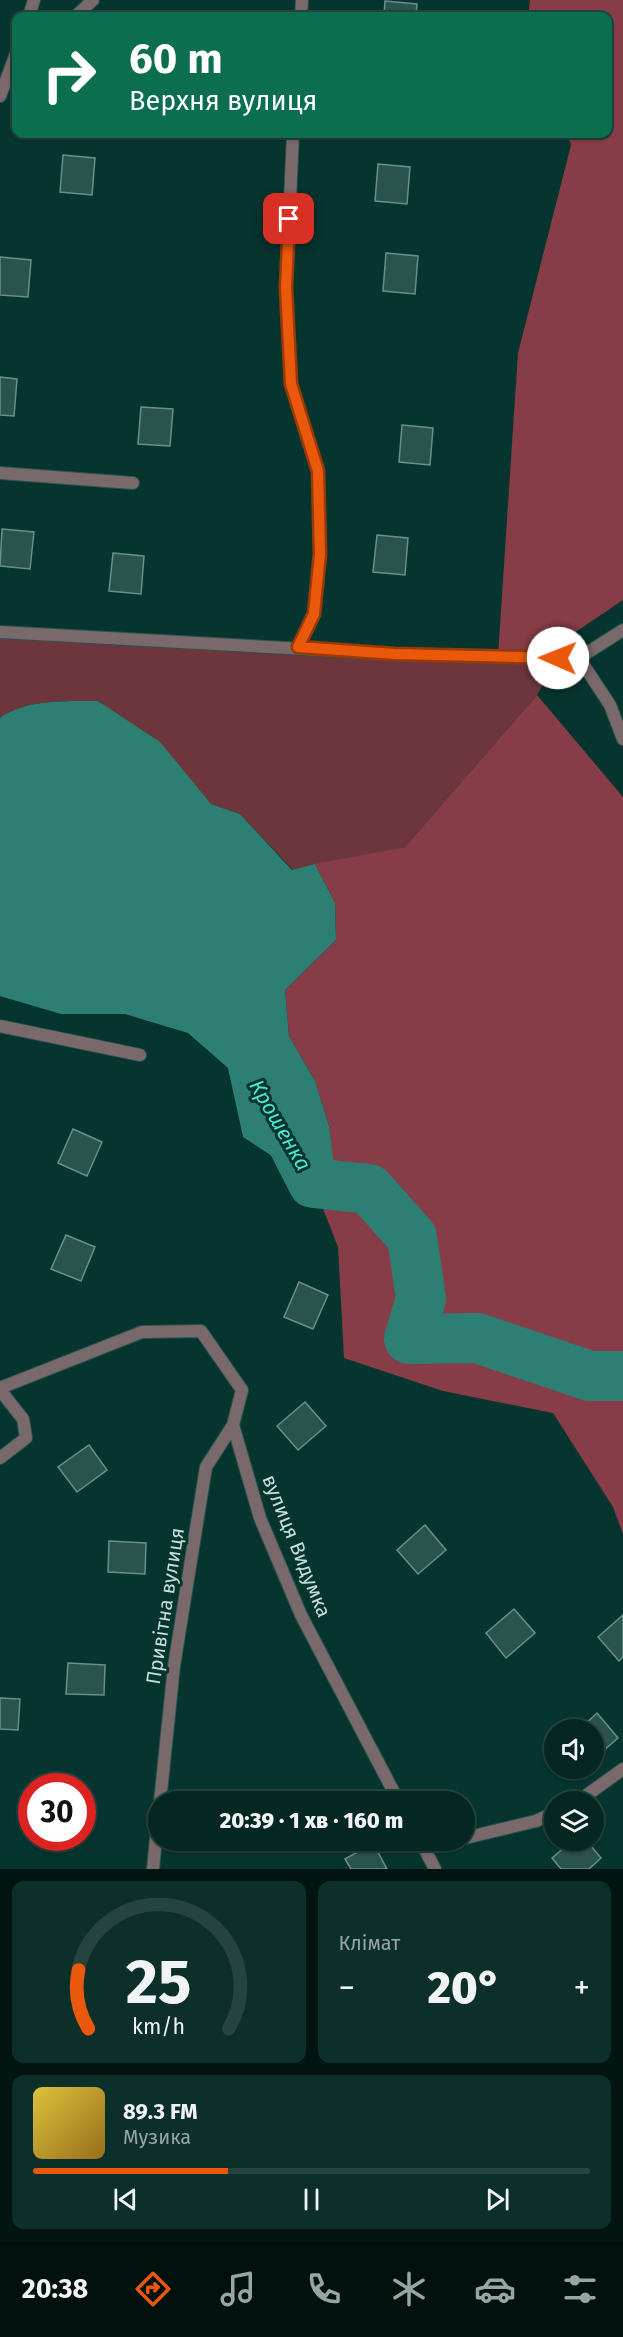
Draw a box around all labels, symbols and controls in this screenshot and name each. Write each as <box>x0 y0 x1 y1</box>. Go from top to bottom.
text: 60 m <box>129 34 223 84</box>
icon: right <box>30 36 108 114</box>
text: Верхня вулиця <box>129 85 317 117</box>
pin <box>263 193 314 244</box>
icon: arrive <box>272 202 305 235</box>
position arrow <box>526 626 590 690</box>
water label: Крошенка <box>244 1075 316 1175</box>
street label: вулиця Видумка <box>257 1471 337 1621</box>
street label: Привітна вулиця <box>141 1526 189 1686</box>
map controls <box>544 1719 604 1851</box>
button: sound <box>544 1719 604 1779</box>
speed limit sign: 30 <box>18 1773 96 1851</box>
button: layers <box>544 1791 604 1851</box>
text: 20:39 · 1 хв · 160 m <box>220 1807 403 1834</box>
text: Клімат <box>339 1931 400 1955</box>
text: 25 <box>126 1945 192 2020</box>
text: 20° <box>427 1961 501 2015</box>
text: − <box>339 1968 355 2008</box>
text: + <box>574 1968 590 2008</box>
text: km/h <box>132 2014 185 2040</box>
text: 89.3 FM <box>123 2098 197 2125</box>
text: Музика <box>123 2125 191 2149</box>
icon: previous <box>109 2183 142 2216</box>
icon: pause <box>295 2183 328 2216</box>
icon: next <box>481 2183 514 2216</box>
icon: directions <box>132 2268 174 2310</box>
icon: music <box>217 2268 259 2310</box>
icon: phone <box>303 2268 345 2310</box>
icon: climate <box>388 2268 430 2310</box>
icon: car <box>474 2268 516 2310</box>
icon: filters <box>559 2268 601 2310</box>
text: 20:38 <box>22 2273 88 2305</box>

